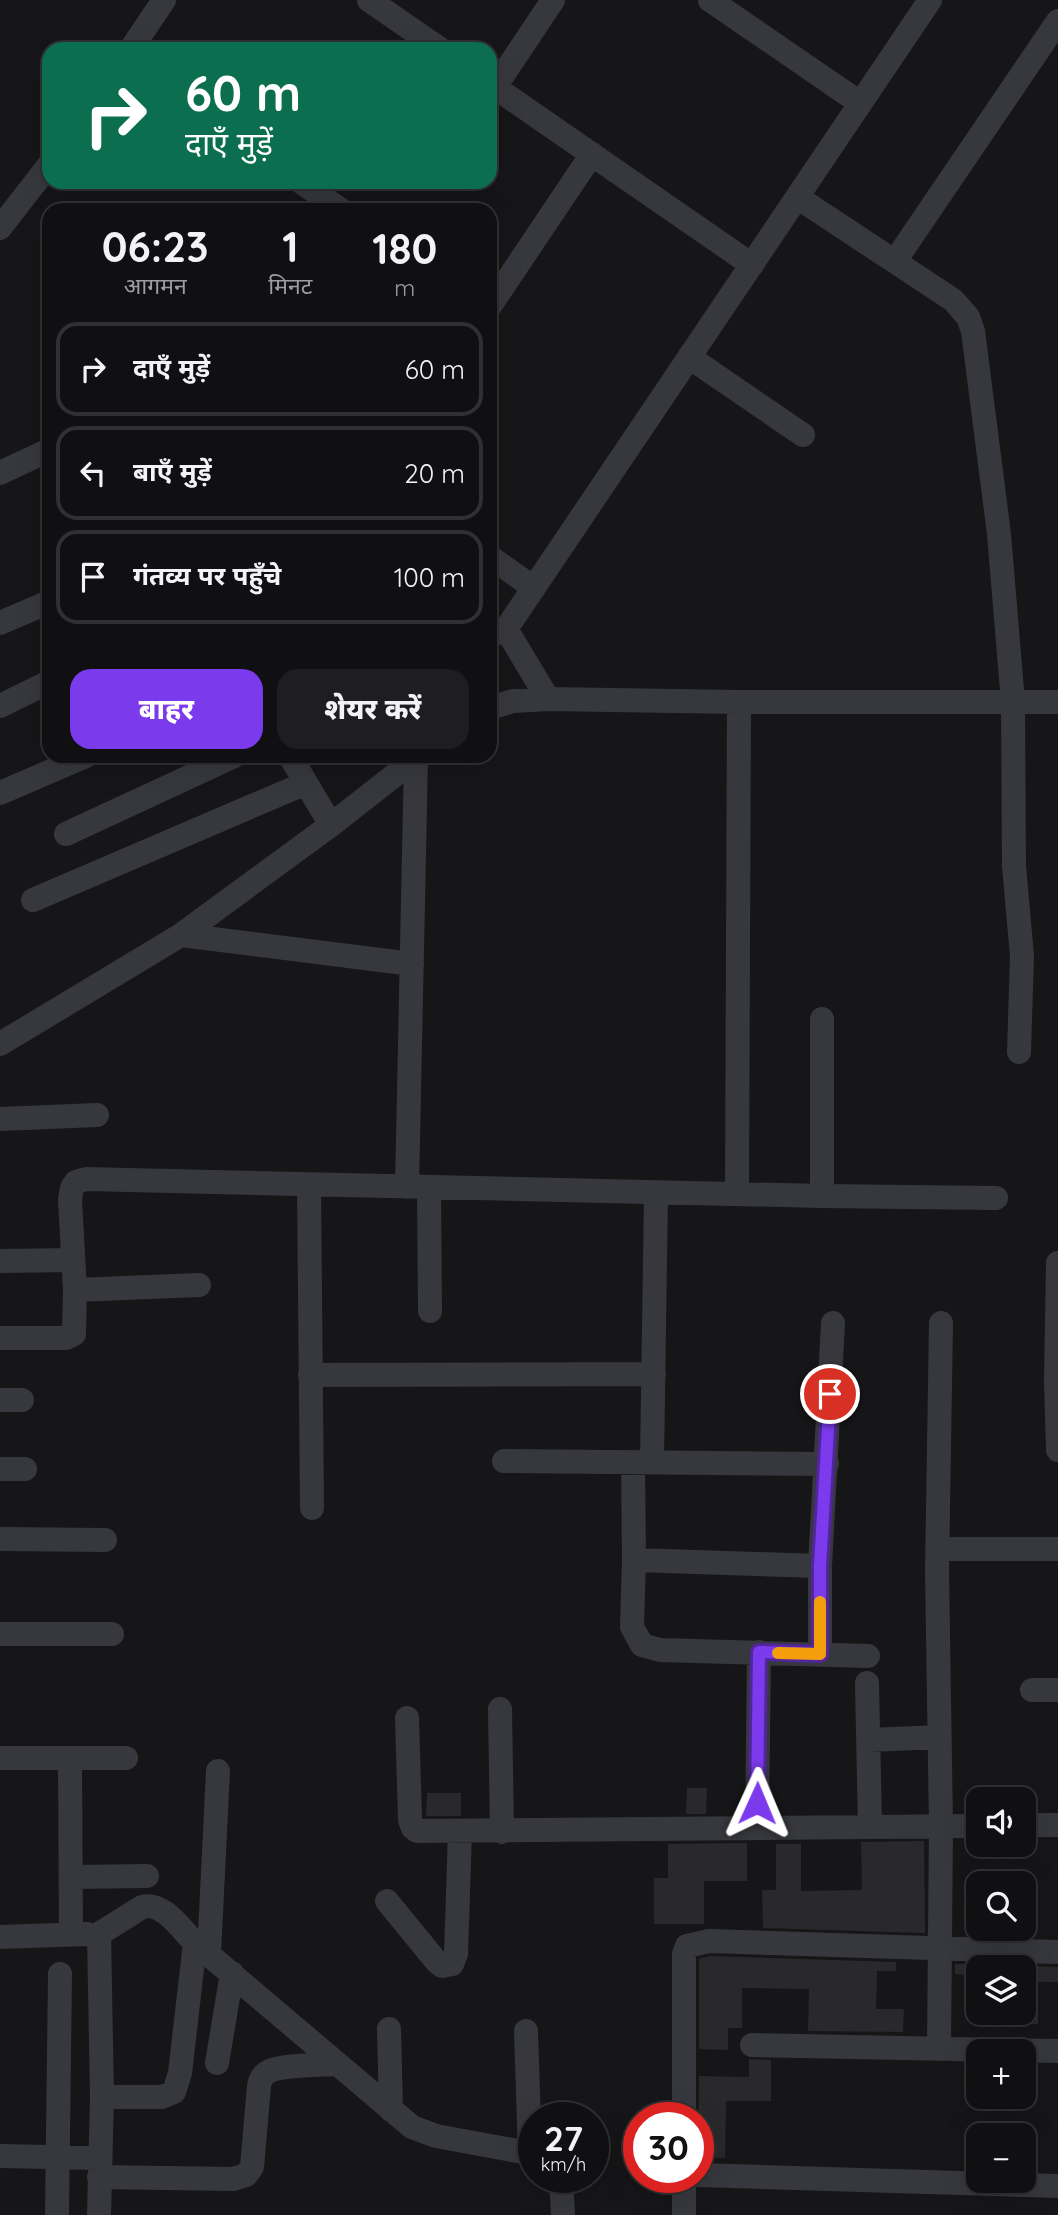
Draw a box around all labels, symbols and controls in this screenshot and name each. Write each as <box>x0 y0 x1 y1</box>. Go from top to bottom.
text: 60 m <box>185 62 301 123</box>
icon: right <box>70 70 161 161</box>
text: दाएँ मुड़ें <box>185 123 273 163</box>
text: 06:23 <box>102 220 209 273</box>
text: 1 <box>282 220 299 273</box>
text: 180 <box>372 222 437 275</box>
text: आगमन <box>124 271 187 300</box>
text: मिनट <box>268 271 312 300</box>
text: m <box>394 273 415 302</box>
icon: right <box>74 350 112 388</box>
text: दाएँ मुड़ें <box>133 351 210 384</box>
text: 60 m <box>405 353 465 386</box>
icon: left <box>74 454 112 492</box>
text: बाएँ मुड़ें <box>133 455 212 488</box>
text: 20 m <box>404 457 465 490</box>
icon: arrive <box>74 558 112 596</box>
text: गंतव्य पर पहुँचे <box>133 559 281 592</box>
text: 100 m <box>394 561 465 594</box>
button: बाहर <box>70 669 263 749</box>
button: शेयर करें <box>277 669 469 749</box>
pin <box>800 1364 860 1424</box>
icon: arrive <box>811 1375 849 1413</box>
position arrow <box>720 1766 794 1840</box>
map controls <box>966 1787 1036 2193</box>
button: sound <box>966 1787 1036 1857</box>
button: search <box>966 1871 1036 1941</box>
button: layers <box>966 1955 1036 2025</box>
button: + <box>966 2039 1036 2109</box>
speed limit sign: 30 <box>623 2102 714 2193</box>
text: 27 <box>544 2116 583 2160</box>
button: − <box>966 2123 1036 2193</box>
text: km/h <box>541 2153 586 2176</box>

